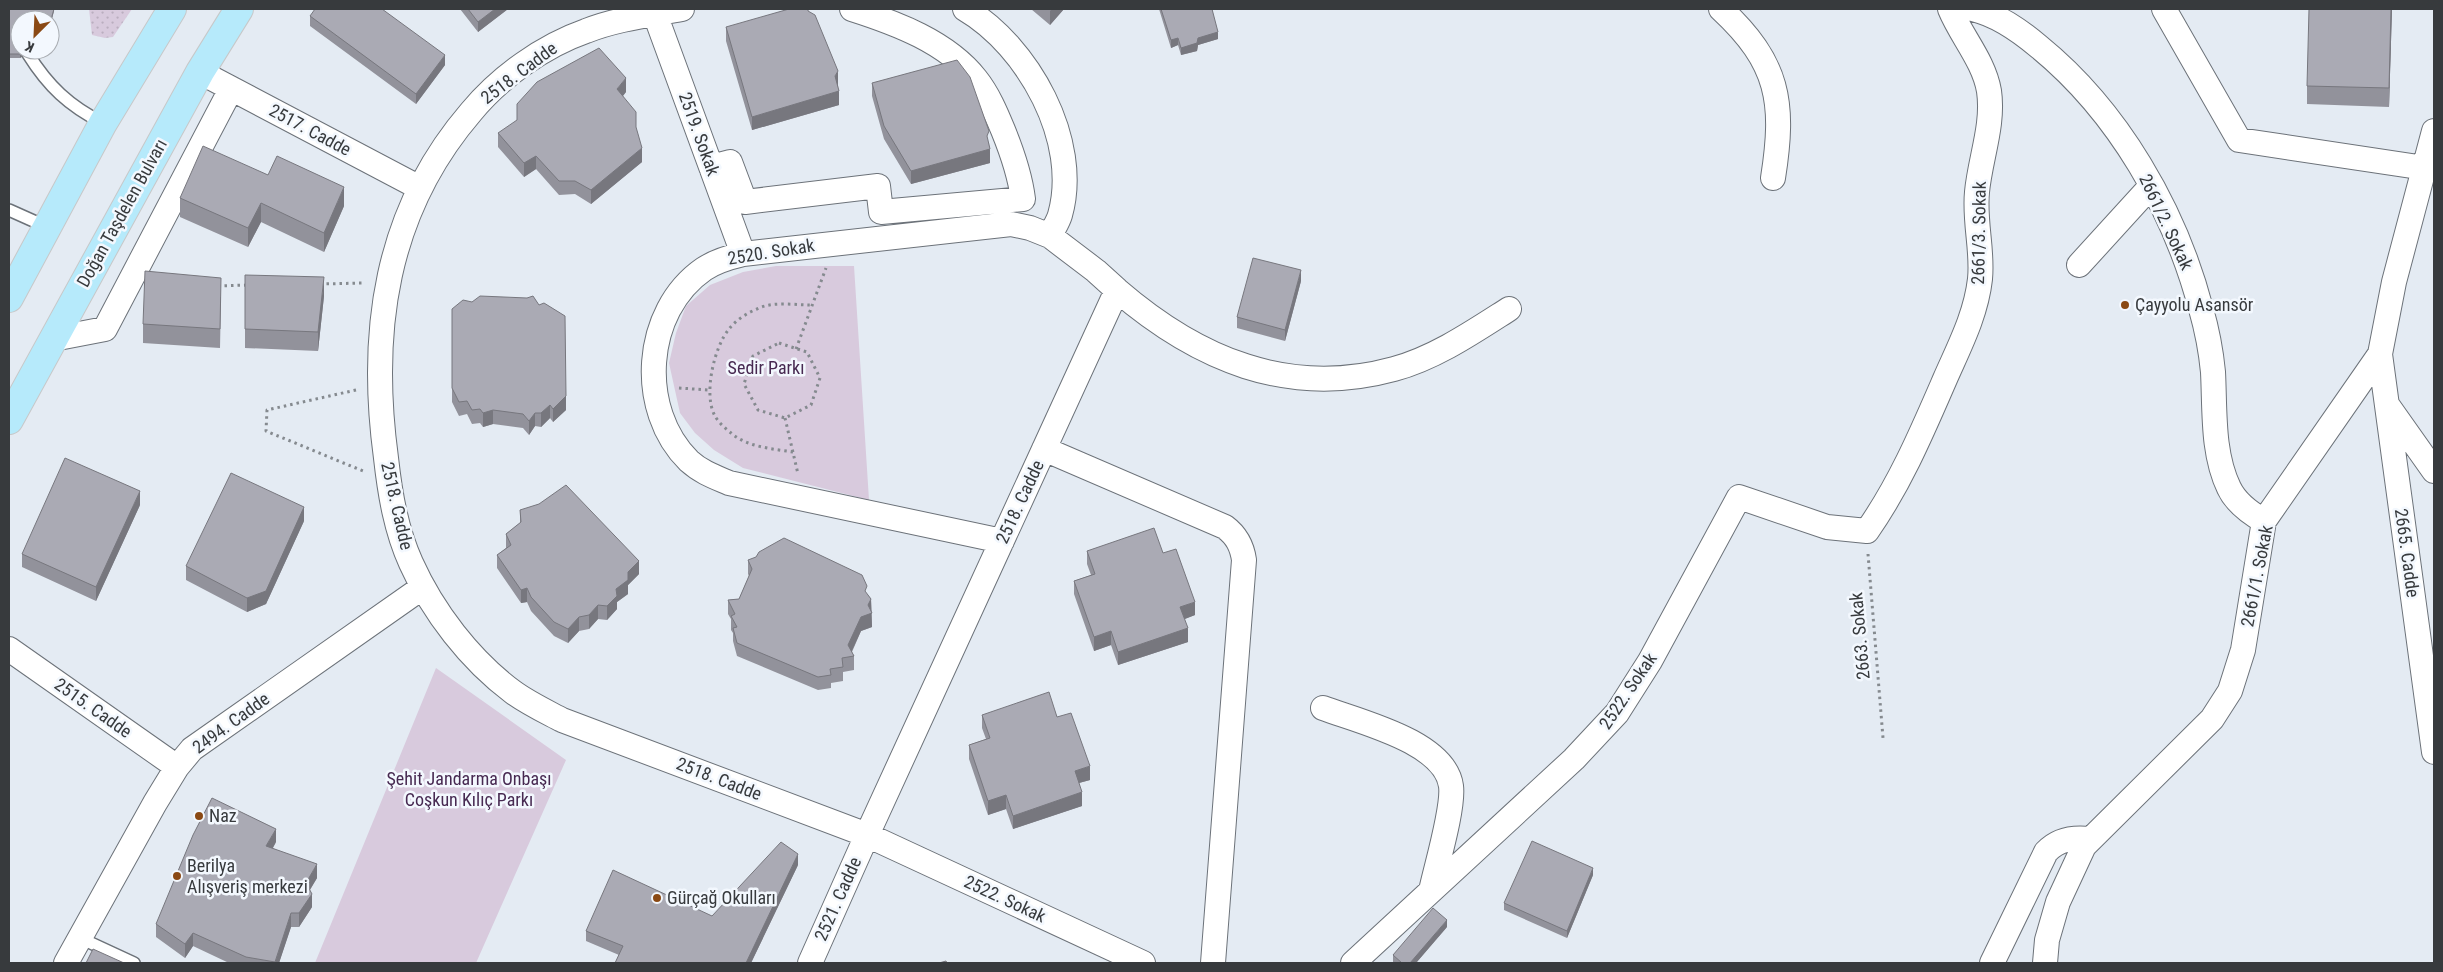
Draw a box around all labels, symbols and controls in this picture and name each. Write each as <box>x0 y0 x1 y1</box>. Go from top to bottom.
north arrow <box>10 10 60 60</box>
street label: 2518. Cadde <box>477 37 561 108</box>
text: K <box>23 38 37 56</box>
street label: 2519. Sokak <box>675 89 724 179</box>
street label: 2517. Cadde <box>266 99 355 160</box>
street label: Doğan Taşdelen Bulvarı <box>72 135 171 290</box>
street label: 2661/2. Sokak <box>2135 171 2198 273</box>
street label: 2661/3. Sokak <box>1967 181 1990 285</box>
street label: 2520. Sokak <box>726 234 816 269</box>
place label: Çayyolu Asansör <box>2135 294 2254 315</box>
marker: Çayyolu Asansör <box>2119 299 2131 311</box>
park label: Sedir Parkı <box>728 357 804 378</box>
street label: 2518. Cadde <box>991 457 1048 547</box>
street label: 2518. Cadde <box>377 460 418 552</box>
street label: 2665. Cadde <box>2391 507 2424 599</box>
street label: 2661/1. Sokak <box>2236 523 2277 629</box>
street label: 2663. Sokak <box>1845 591 1874 681</box>
street label: 2522. Sokak <box>1594 649 1661 733</box>
street label: 2515. Cadde <box>51 673 136 742</box>
street label: 2494. Cadde <box>188 688 273 757</box>
street label: 2518. Cadde <box>674 753 765 804</box>
park label: Şehit Jandarma Onbaşı Coşkun Kılıç Parkı <box>387 768 551 810</box>
place label: Naz <box>209 805 237 826</box>
marker: Naz <box>193 810 205 822</box>
street label: 2521. Cadde <box>810 854 865 944</box>
place label: Berilya Alışveriş merkezi <box>187 855 308 897</box>
marker: Berilya Alışveriş merkezi <box>171 870 183 882</box>
street label: 2522. Sokak <box>961 871 1049 927</box>
place label: Gürçağ Okulları <box>667 887 776 908</box>
marker: Gürçağ Okulları <box>651 892 663 904</box>

